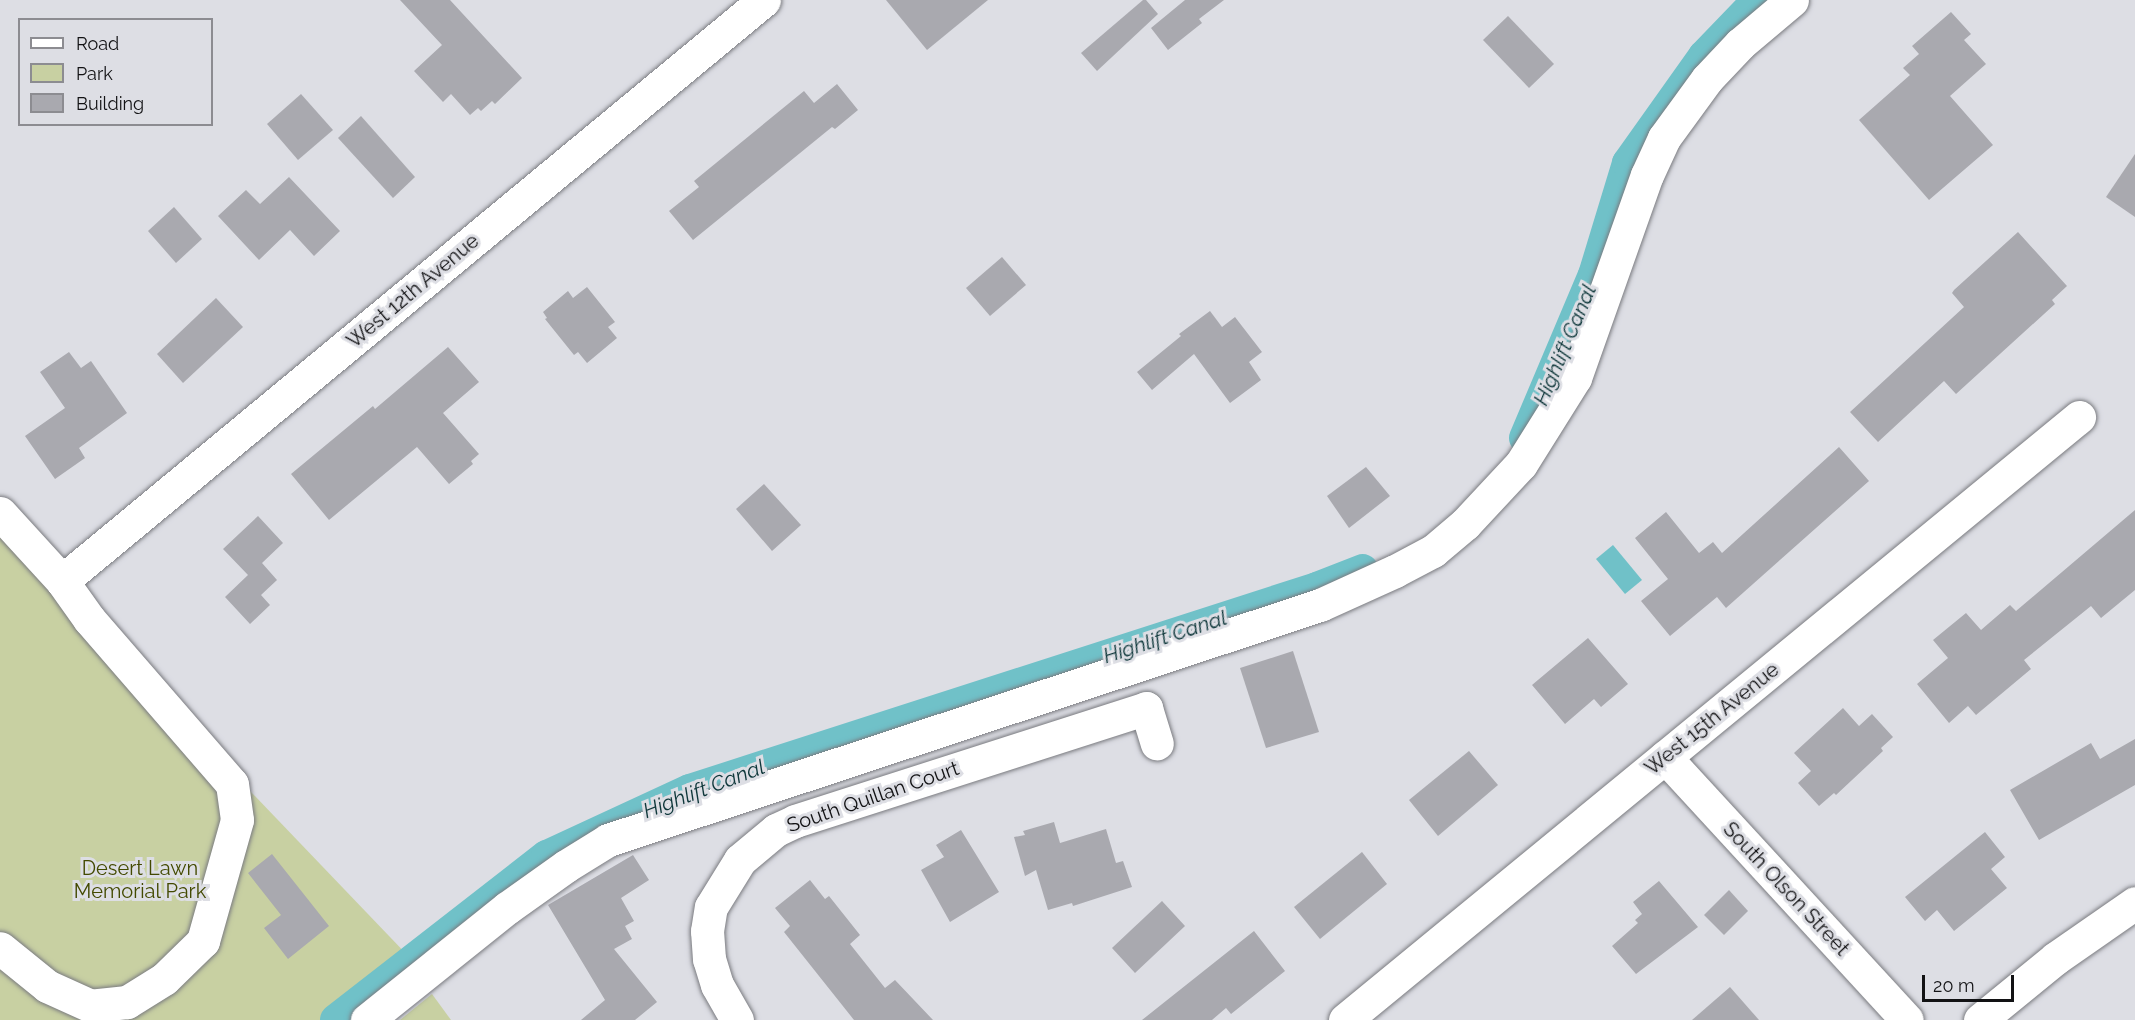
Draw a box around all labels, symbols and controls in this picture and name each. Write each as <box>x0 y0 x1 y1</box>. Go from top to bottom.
legend <box>18 18 213 126</box>
text: Road <box>76 33 119 54</box>
text: Park <box>76 63 113 84</box>
text: Building <box>76 93 144 114</box>
street label: West 12th Avenue <box>342 229 484 353</box>
water label: Highlift Canal <box>1528 281 1602 409</box>
water label: Highlift Canal <box>1100 605 1230 669</box>
street label: West 15th Avenue <box>1640 657 1784 781</box>
water label: Highlift Canal <box>640 754 768 824</box>
street label: South Quillan Court <box>784 756 962 838</box>
street label: South Olson Street <box>1718 817 1854 961</box>
park label: Desert Lawn Memorial Park <box>73 856 207 903</box>
scale bar <box>1925 963 2016 1001</box>
text: 20 m <box>1933 975 1975 996</box>

